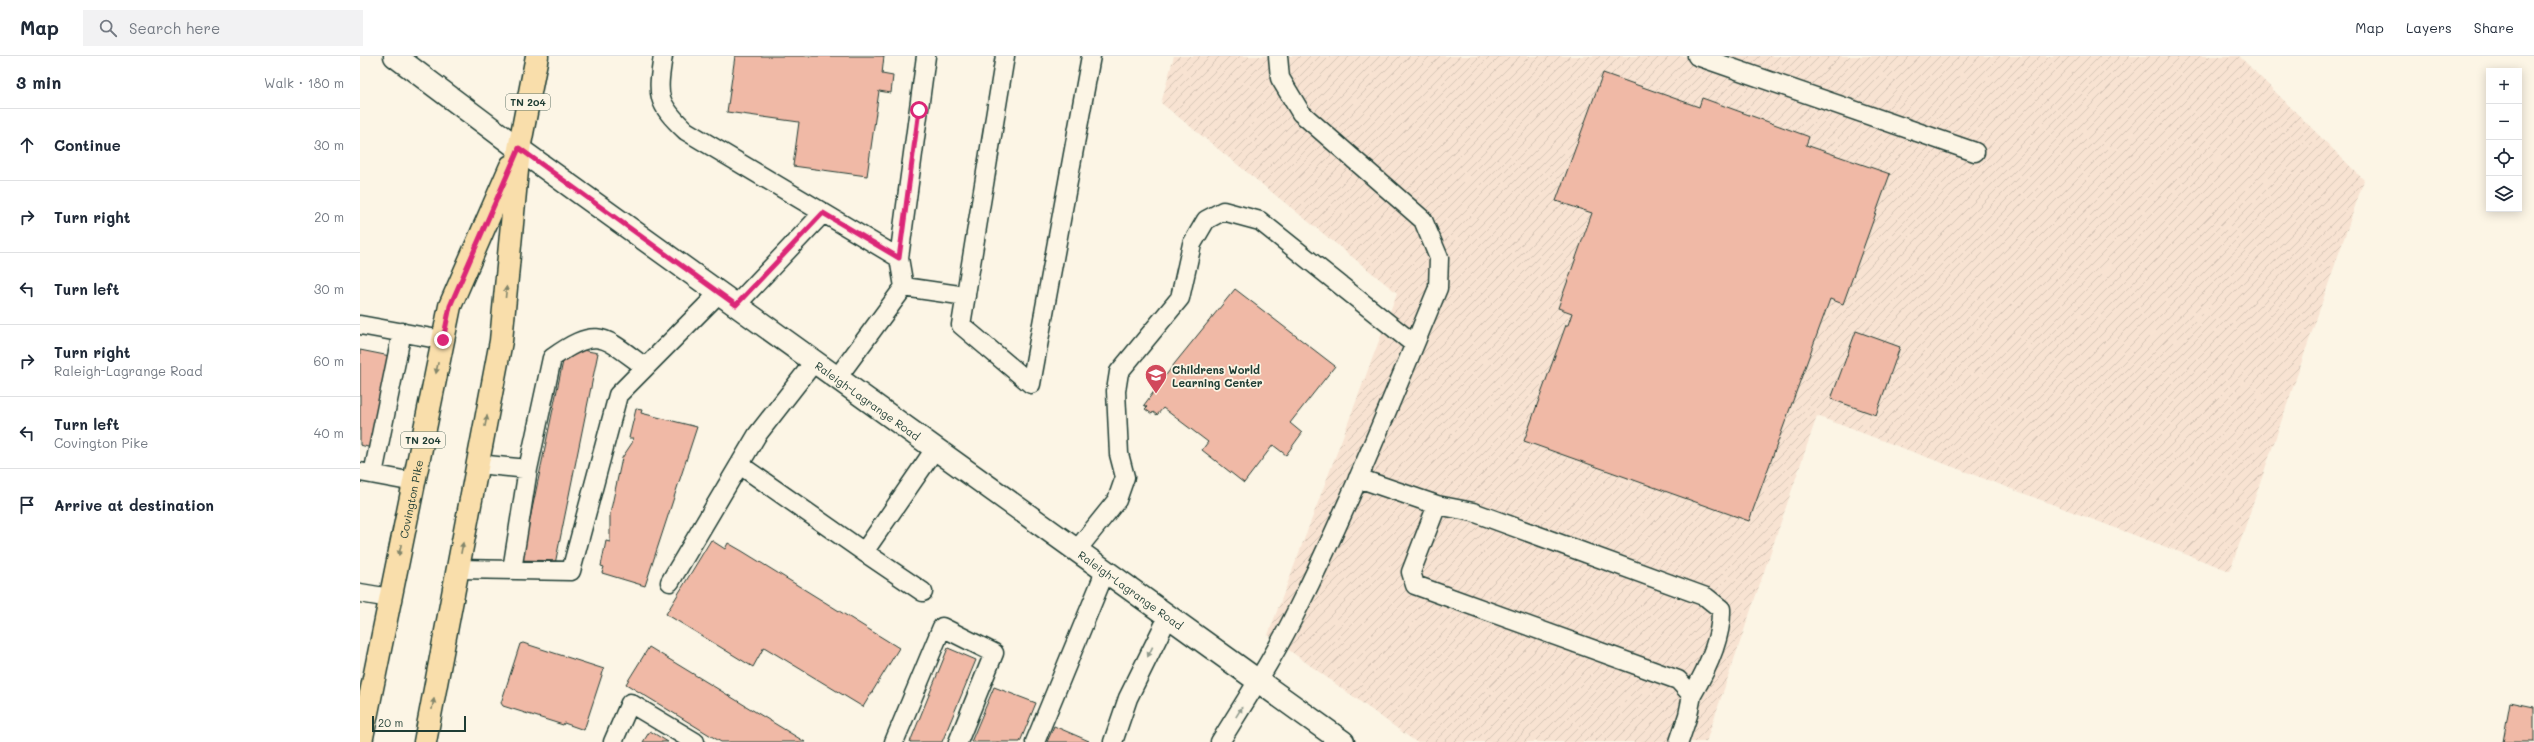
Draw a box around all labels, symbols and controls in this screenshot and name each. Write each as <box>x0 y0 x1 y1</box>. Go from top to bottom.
search box <box>83 10 363 46</box>
text: Map <box>20 15 59 40</box>
icon: search <box>97 17 119 39</box>
text: Search here <box>129 18 220 38</box>
text: Map <box>2355 18 2384 37</box>
text: Layers <box>2406 18 2452 37</box>
text: Share <box>2474 18 2514 37</box>
map controls <box>2486 68 2522 212</box>
button: + <box>2486 68 2522 104</box>
text: 3 min <box>16 71 61 93</box>
text: Walk · 180 m <box>264 74 344 91</box>
road number: TN 204 <box>506 94 550 110</box>
route start <box>910 101 928 119</box>
button: − <box>2486 104 2522 140</box>
icon: ahead <box>16 134 38 156</box>
text: Continue <box>54 135 121 155</box>
text: 30 m <box>314 136 344 153</box>
button: locate <box>2486 140 2522 176</box>
button: layers <box>2486 176 2522 212</box>
icon: right <box>16 206 38 228</box>
text: Turn right <box>54 207 131 227</box>
text: 20 m <box>314 208 344 225</box>
icon: left <box>16 278 38 300</box>
text: Turn left <box>54 279 119 299</box>
text: 30 m <box>314 280 344 297</box>
one-way arrow <box>502 286 509 298</box>
route end <box>434 331 452 349</box>
text: Turn right <box>54 342 131 362</box>
icon: right <box>16 350 38 372</box>
text: 60 m <box>314 352 344 369</box>
street label: Raleigh-Lagrange Road <box>813 357 923 443</box>
text: Raleigh-Lagrange Road <box>54 362 203 379</box>
one-way arrow <box>434 362 440 374</box>
school or university icon: Childrens World Learning Center <box>1143 362 1169 395</box>
place label: Childrens World Learning Center <box>1172 362 1263 390</box>
text: Turn left <box>54 414 119 434</box>
one-way arrow <box>483 415 489 427</box>
icon: left <box>16 422 38 444</box>
text: 40 m <box>314 424 344 441</box>
road number: TN 204 <box>401 432 445 448</box>
text: Covington Pike <box>54 434 148 451</box>
street label: Covington Pike <box>395 458 426 540</box>
icon: arrive <box>16 494 38 516</box>
text: Arrive at destination <box>54 495 214 515</box>
one-way arrow <box>459 542 465 555</box>
one-way arrow <box>397 544 403 556</box>
street label: Raleigh-Lagrange Road <box>1076 547 1186 632</box>
one-way arrow <box>1147 647 1153 658</box>
one-way arrow <box>430 698 436 710</box>
one-way arrow <box>1235 707 1243 717</box>
scale bar <box>372 714 466 733</box>
text: 20 m <box>378 715 403 730</box>

